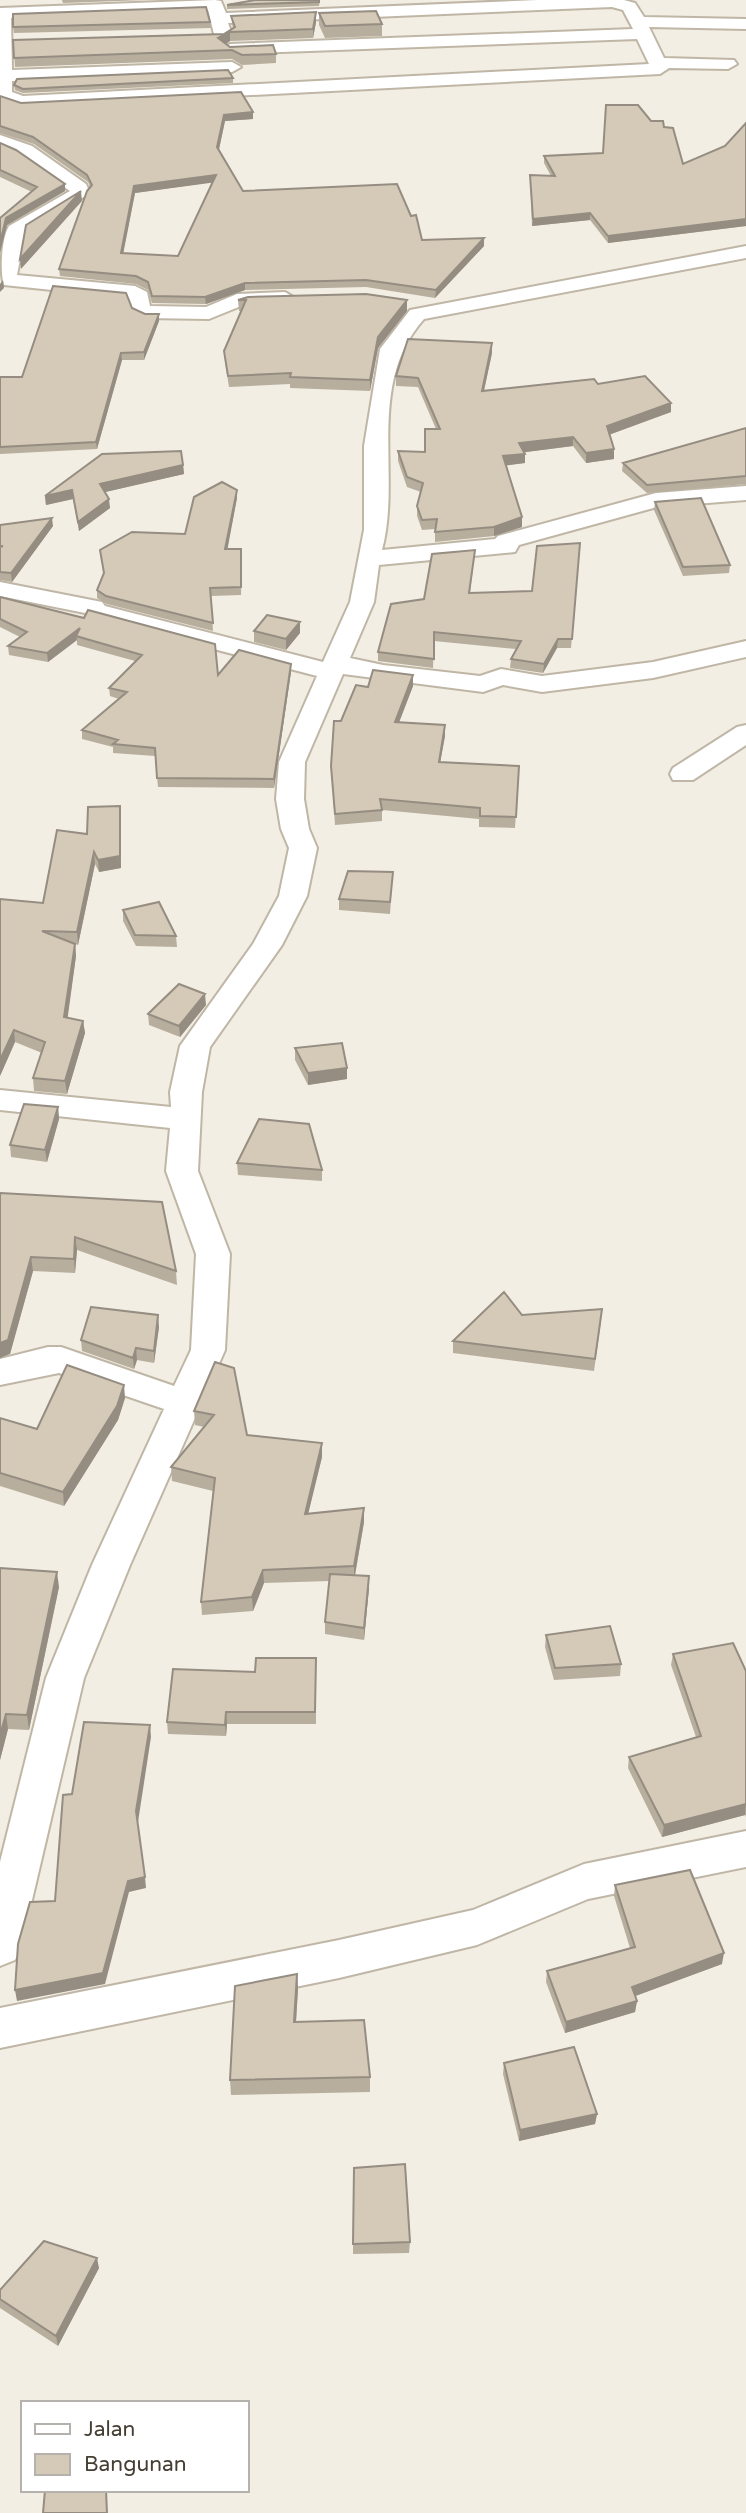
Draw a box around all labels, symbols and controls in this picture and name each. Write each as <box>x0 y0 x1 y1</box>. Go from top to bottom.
legend <box>21 2401 248 2492</box>
text: Jalan <box>84 2417 135 2442</box>
text: Bangunan <box>84 2452 187 2477</box>

